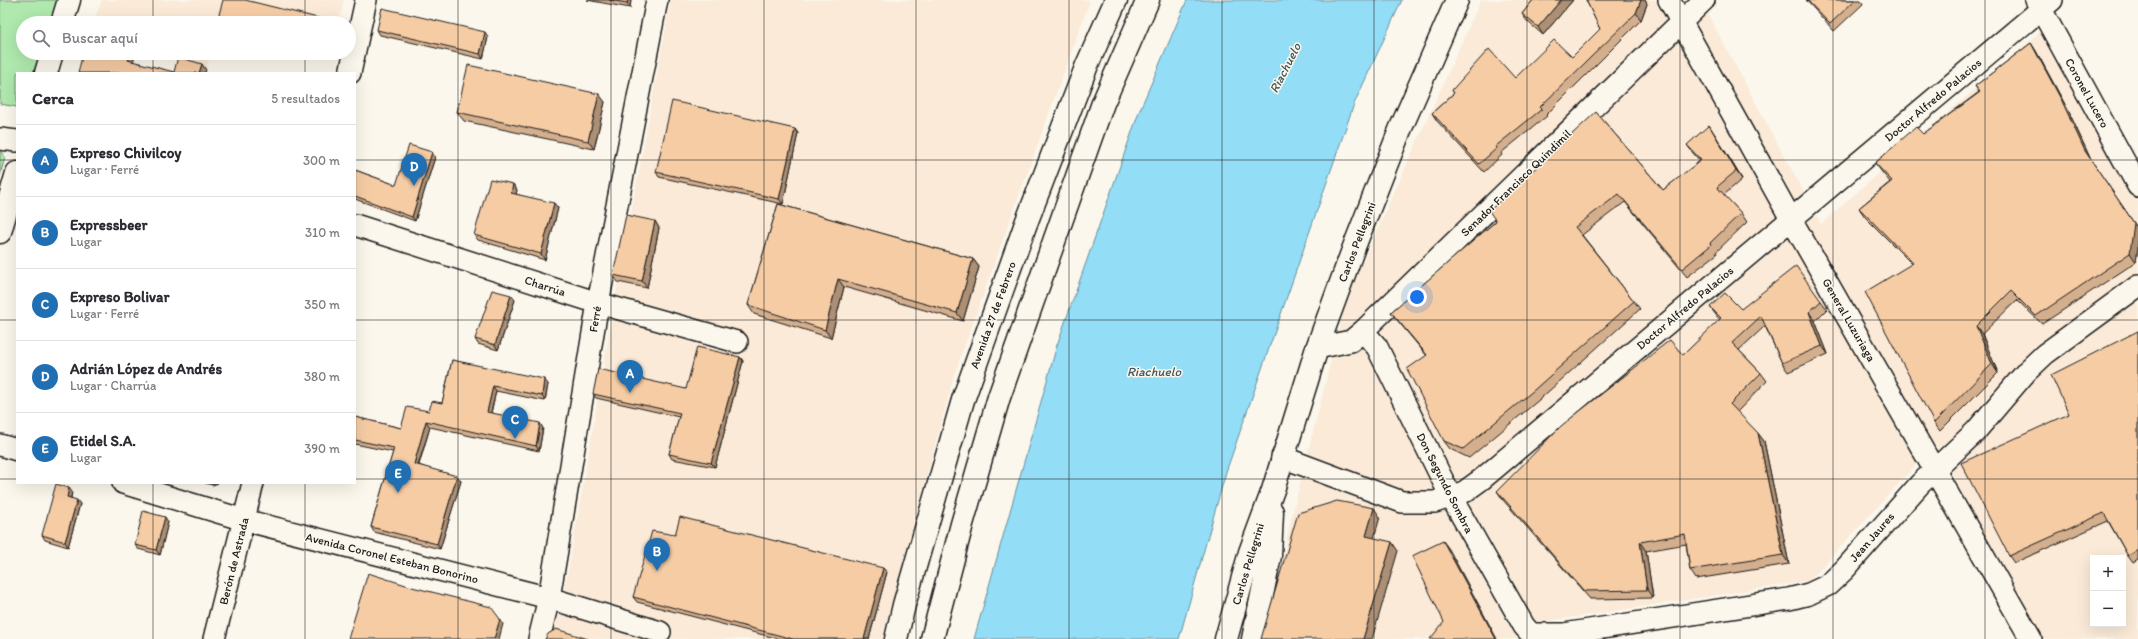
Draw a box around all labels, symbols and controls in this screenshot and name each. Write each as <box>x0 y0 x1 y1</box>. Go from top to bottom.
search box <box>16 16 356 60</box>
icon: search <box>30 27 52 49</box>
text: Buscar aquí <box>62 29 138 47</box>
water label: Riachuelo <box>1266 40 1304 95</box>
street label: Doctor Alfredo Palacios <box>1882 55 1984 145</box>
street label: Coronel Lucero <box>2062 56 2112 130</box>
text: Cerca <box>32 88 74 108</box>
text: 5 resultados <box>271 91 340 106</box>
street label: Senador Francisco Quindimil <box>1458 126 1574 239</box>
text: Expreso Chivilcoy <box>70 144 181 162</box>
text: A <box>41 153 49 168</box>
text: 300 m <box>303 153 340 168</box>
pin: D <box>401 153 427 186</box>
text: Lugar · Ferré <box>70 162 139 177</box>
street label: Carlos Pellegrini <box>1335 200 1379 284</box>
text: Expressbeer <box>70 216 148 234</box>
text: B <box>41 225 49 240</box>
text: 310 m <box>305 225 340 240</box>
text: Lugar <box>70 234 102 249</box>
street label: Avenida 27 de Febrero <box>967 259 1019 371</box>
street label: Doctor Alfredo Palacios <box>1634 263 1736 353</box>
street label: Charrúa <box>523 273 567 299</box>
street label: General Luzuriaga <box>1819 276 1879 364</box>
your location <box>1407 287 1427 307</box>
text: Expreso Bolivar <box>70 288 169 306</box>
text: C <box>41 297 49 312</box>
text: 350 m <box>304 297 340 312</box>
street label: Ferré <box>586 305 604 333</box>
text: Lugar · Ferré <box>70 306 139 321</box>
text: Adrián López de Andrés <box>70 360 222 378</box>
pin: A <box>617 360 643 393</box>
water label: Riachuelo <box>1127 364 1181 379</box>
text: D <box>41 369 49 384</box>
text: 380 m <box>304 369 340 384</box>
text: Lugar · Charrúa <box>70 378 156 393</box>
pin: C <box>502 406 528 439</box>
street label: Don Segundo Sombra <box>1414 430 1477 536</box>
text: Etidel S.A. <box>70 432 136 450</box>
text: E <box>41 441 49 456</box>
text: 390 m <box>304 441 340 456</box>
text: Lugar <box>70 450 102 465</box>
pin: E <box>385 460 411 493</box>
street label: Jean Jaures <box>1847 509 1897 565</box>
street label: Berón de Astrada <box>216 515 252 606</box>
street label: Carlos Pellegrini <box>1229 521 1267 607</box>
street label: Avenida Coronel Esteban Bonorino <box>304 530 480 586</box>
pin: B <box>644 538 670 571</box>
map controls <box>2090 555 2126 627</box>
button: + <box>2090 555 2126 591</box>
button: − <box>2090 591 2126 627</box>

